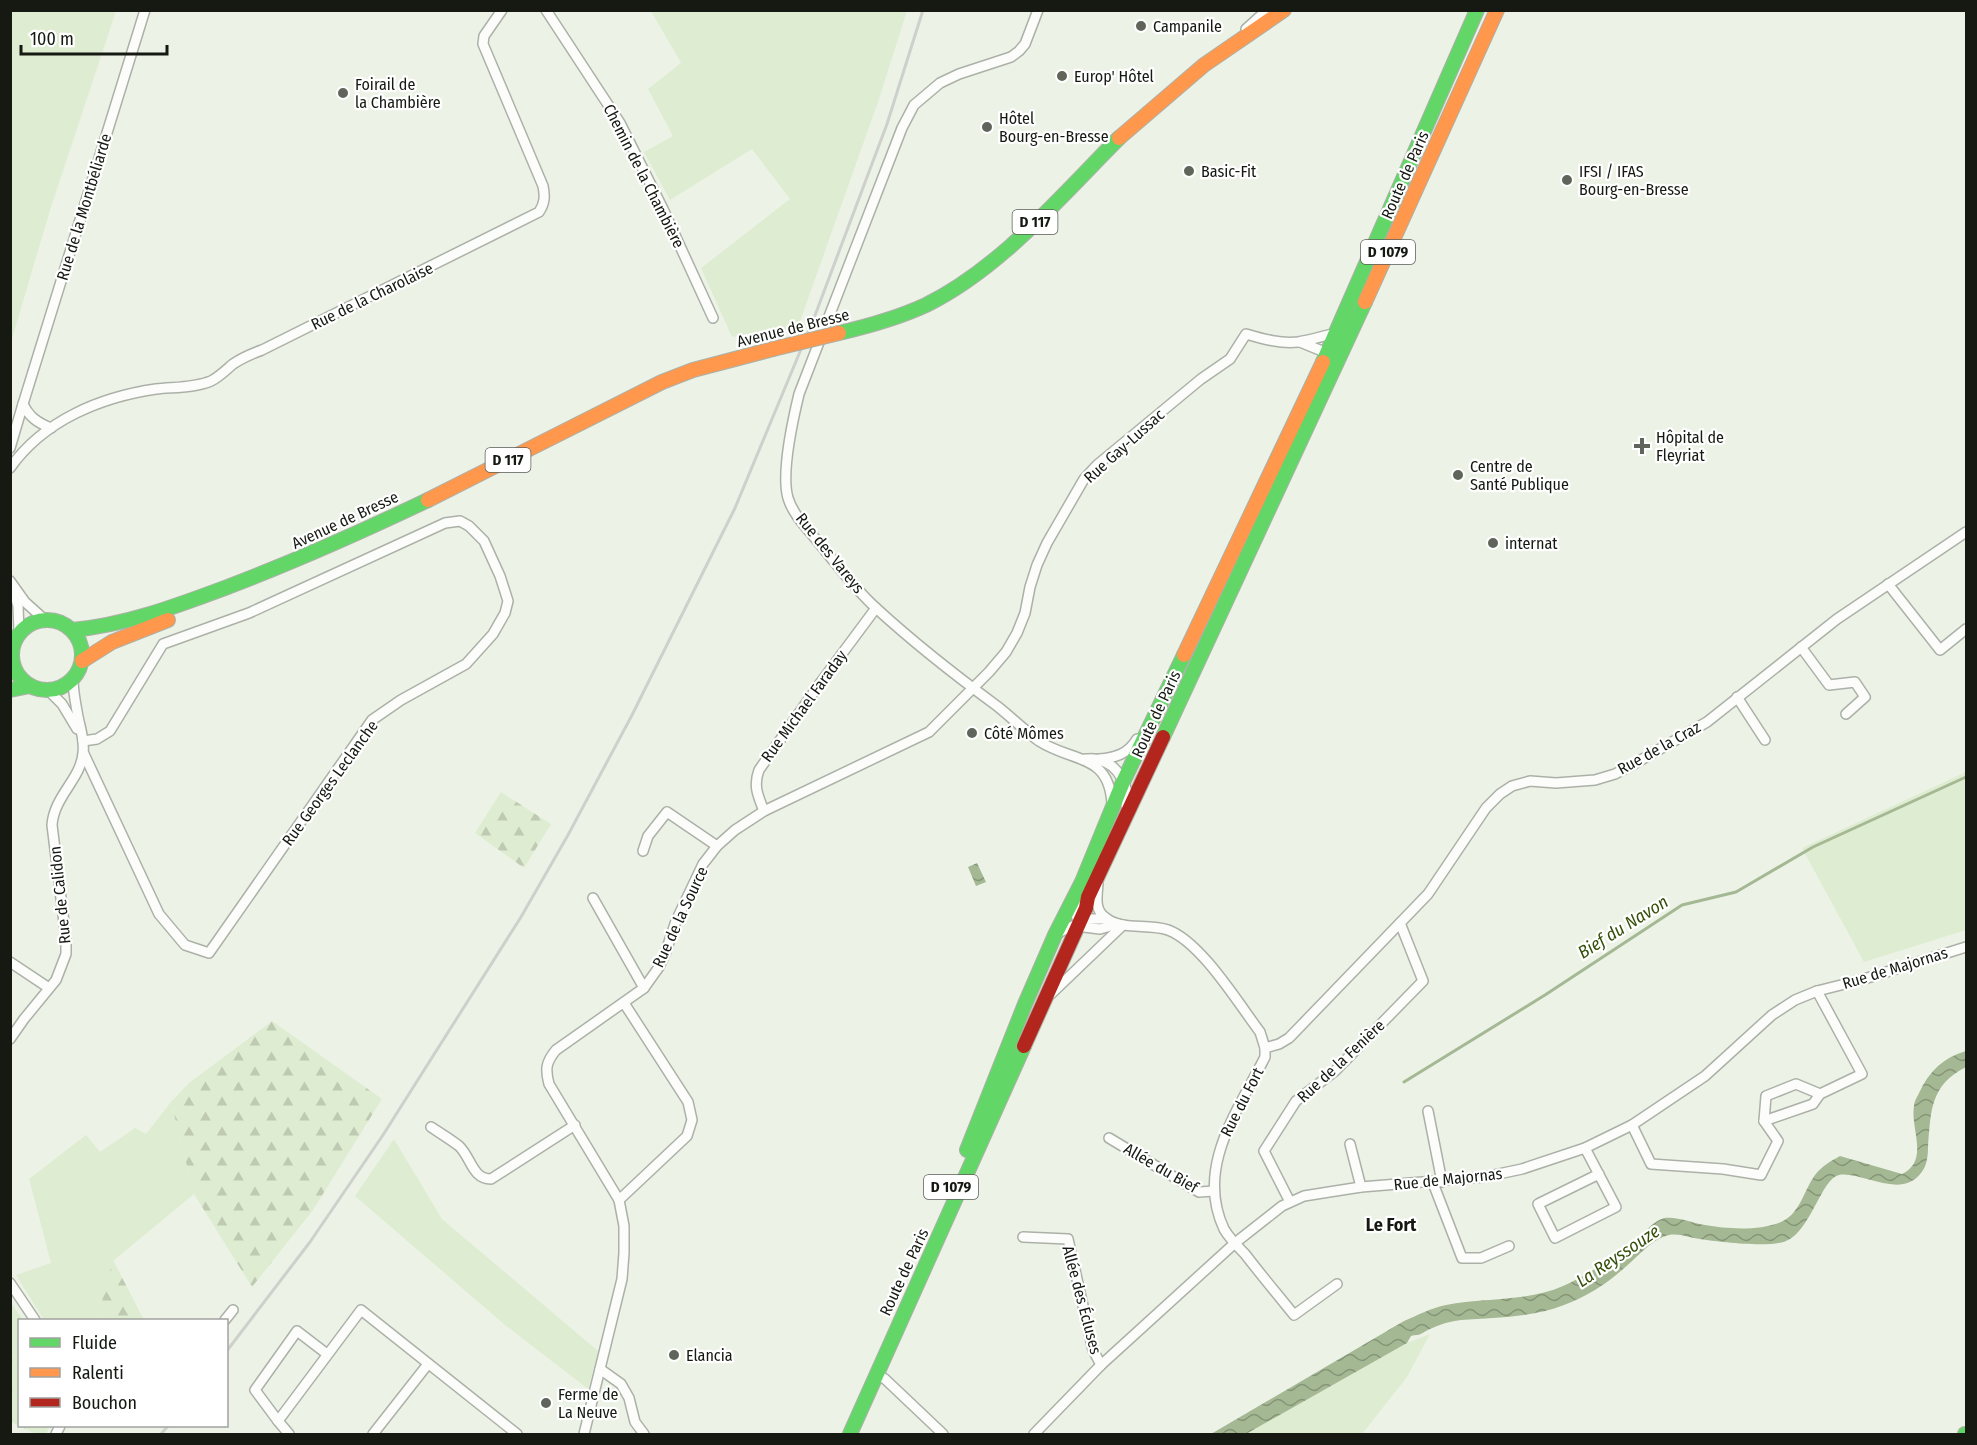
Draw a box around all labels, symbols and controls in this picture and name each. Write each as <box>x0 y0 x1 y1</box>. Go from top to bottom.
place label: Campanile <box>1153 17 1222 36</box>
scale bar <box>21 18 166 56</box>
marker: Campanile <box>1134 19 1148 33</box>
text: 100 m <box>30 28 74 50</box>
place label: Europ' Hôtel <box>1074 67 1154 86</box>
marker: Europ' Hôtel <box>1055 69 1069 83</box>
place label: Foirail de la Chambière <box>355 75 441 112</box>
marker: Foirail de la Chambière <box>336 86 350 100</box>
street label: Chemin de la Chambière <box>599 101 689 251</box>
place label: Hôtel Bourg-en-Bresse <box>999 109 1109 146</box>
marker: Hôtel Bourg-en-Bresse <box>980 120 994 134</box>
street label: Route de Paris <box>1377 128 1433 222</box>
street label: Rue de la Montbéliarde <box>53 131 115 283</box>
place label: Basic-Fit <box>1201 162 1257 181</box>
place label: IFSI / IFAS Bourg-en-Bresse <box>1579 162 1689 199</box>
marker: Basic-Fit <box>1182 164 1196 178</box>
marker: IFSI / IFAS Bourg-en-Bresse <box>1560 173 1574 187</box>
road number: D 117 <box>1012 210 1058 234</box>
road number: D 1079 <box>1361 240 1415 264</box>
street label: Rue de la Charolaise <box>308 258 436 334</box>
street label: Avenue de Bresse <box>735 305 851 351</box>
street label: Rue Gay-Lussac <box>1080 405 1168 487</box>
place label: Hôpital de Fleyriat <box>1656 428 1724 465</box>
marker: Hôpital de Fleyriat <box>1633 437 1651 455</box>
road number: D 117 <box>486 448 530 472</box>
place label: Centre de Santé Publique <box>1470 457 1569 494</box>
marker: Centre de Santé Publique <box>1451 468 1465 482</box>
street label: Avenue de Bresse <box>289 487 401 553</box>
street label: Rue des Vareys <box>792 509 868 597</box>
place label: internat <box>1505 534 1558 553</box>
marker: internat <box>1486 536 1500 550</box>
street label: Rue Michael Faraday <box>757 646 851 766</box>
street label: Route de Paris <box>1128 667 1185 761</box>
street label: Rue Georges Leclanche <box>278 716 382 849</box>
street label: Rue de la Craz <box>1614 717 1704 779</box>
place label: Côté Mômes <box>984 724 1064 743</box>
marker: Côté Mômes <box>965 726 979 740</box>
street label: Rue de Calidon <box>45 845 75 945</box>
street label: Rue de la Source <box>648 863 712 970</box>
water label: Bief du Navon <box>1574 891 1672 963</box>
street label: Rue de Majornas <box>1840 943 1950 993</box>
street label: Rue de la Fenière <box>1293 1016 1389 1106</box>
street label: Rue du Fort <box>1216 1064 1268 1140</box>
street label: Allée du Bief <box>1120 1139 1202 1197</box>
street label: Rue de Majornas <box>1393 1164 1503 1194</box>
road number: D 1079 <box>924 1175 978 1199</box>
district label: Le Fort <box>1366 1214 1417 1236</box>
water label: La Reyssouze <box>1572 1220 1664 1292</box>
street label: Route de Paris <box>876 1225 933 1319</box>
street label: Allée des Écluses <box>1058 1244 1106 1357</box>
legend <box>18 1319 228 1427</box>
text: Fluide <box>72 1332 117 1354</box>
place label: Elancia <box>686 1346 733 1365</box>
marker: Elancia <box>667 1348 681 1362</box>
text: Ralenti <box>72 1362 124 1384</box>
place label: Ferme de La Neuve <box>558 1385 618 1422</box>
text: Bouchon <box>72 1392 137 1414</box>
marker: Ferme de La Neuve <box>539 1396 553 1410</box>

